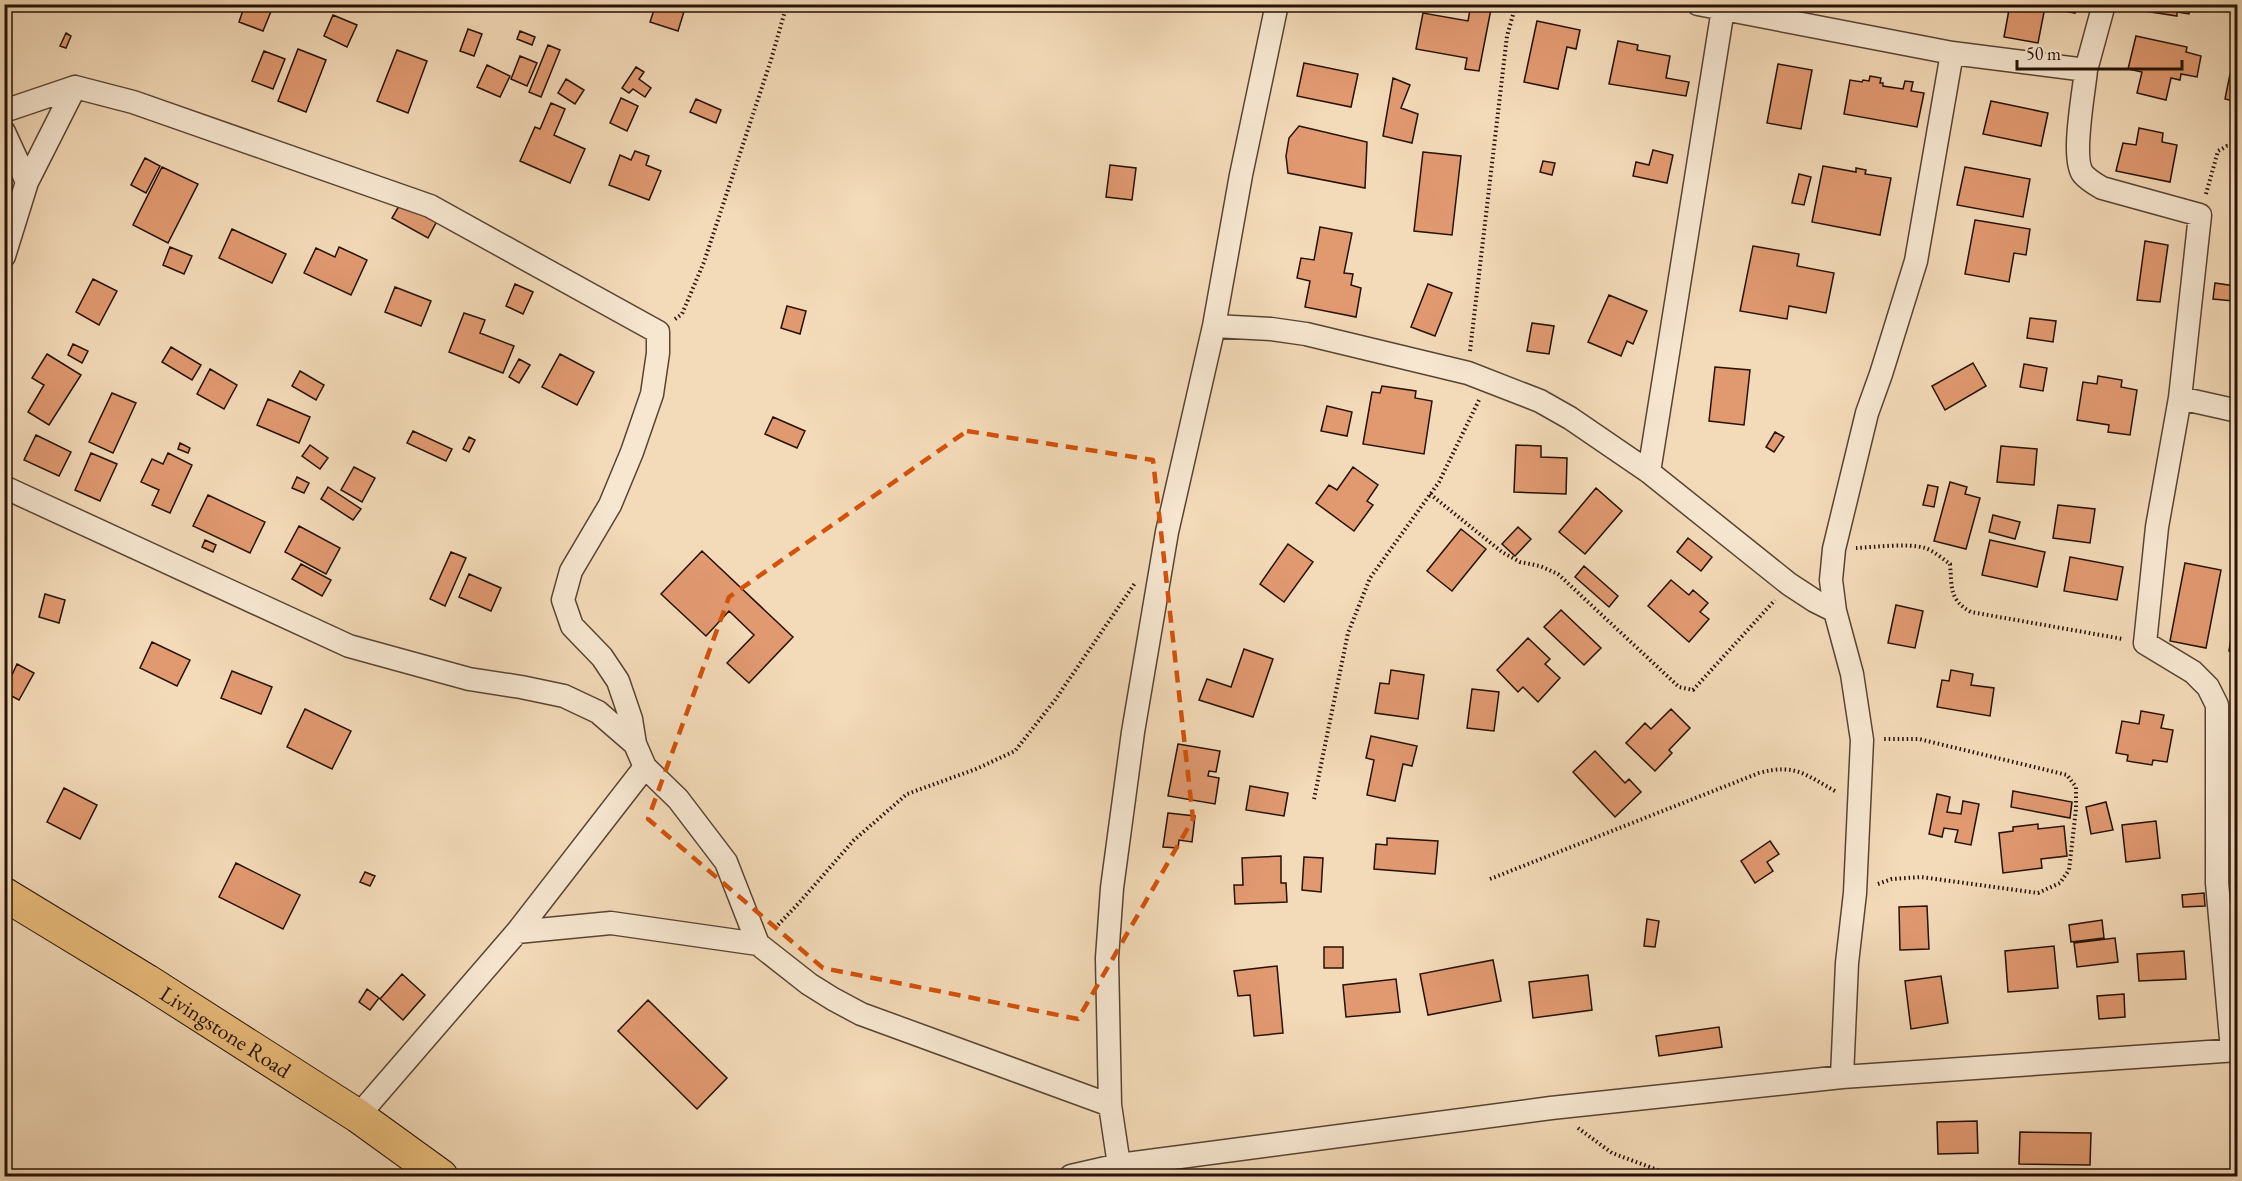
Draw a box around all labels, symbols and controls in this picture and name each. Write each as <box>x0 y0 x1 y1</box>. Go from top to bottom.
scale bar <box>2017 33 2182 71</box>
text: 50 m <box>2026 42 2061 65</box>
street label: Livingstone Road <box>155 979 298 1085</box>

